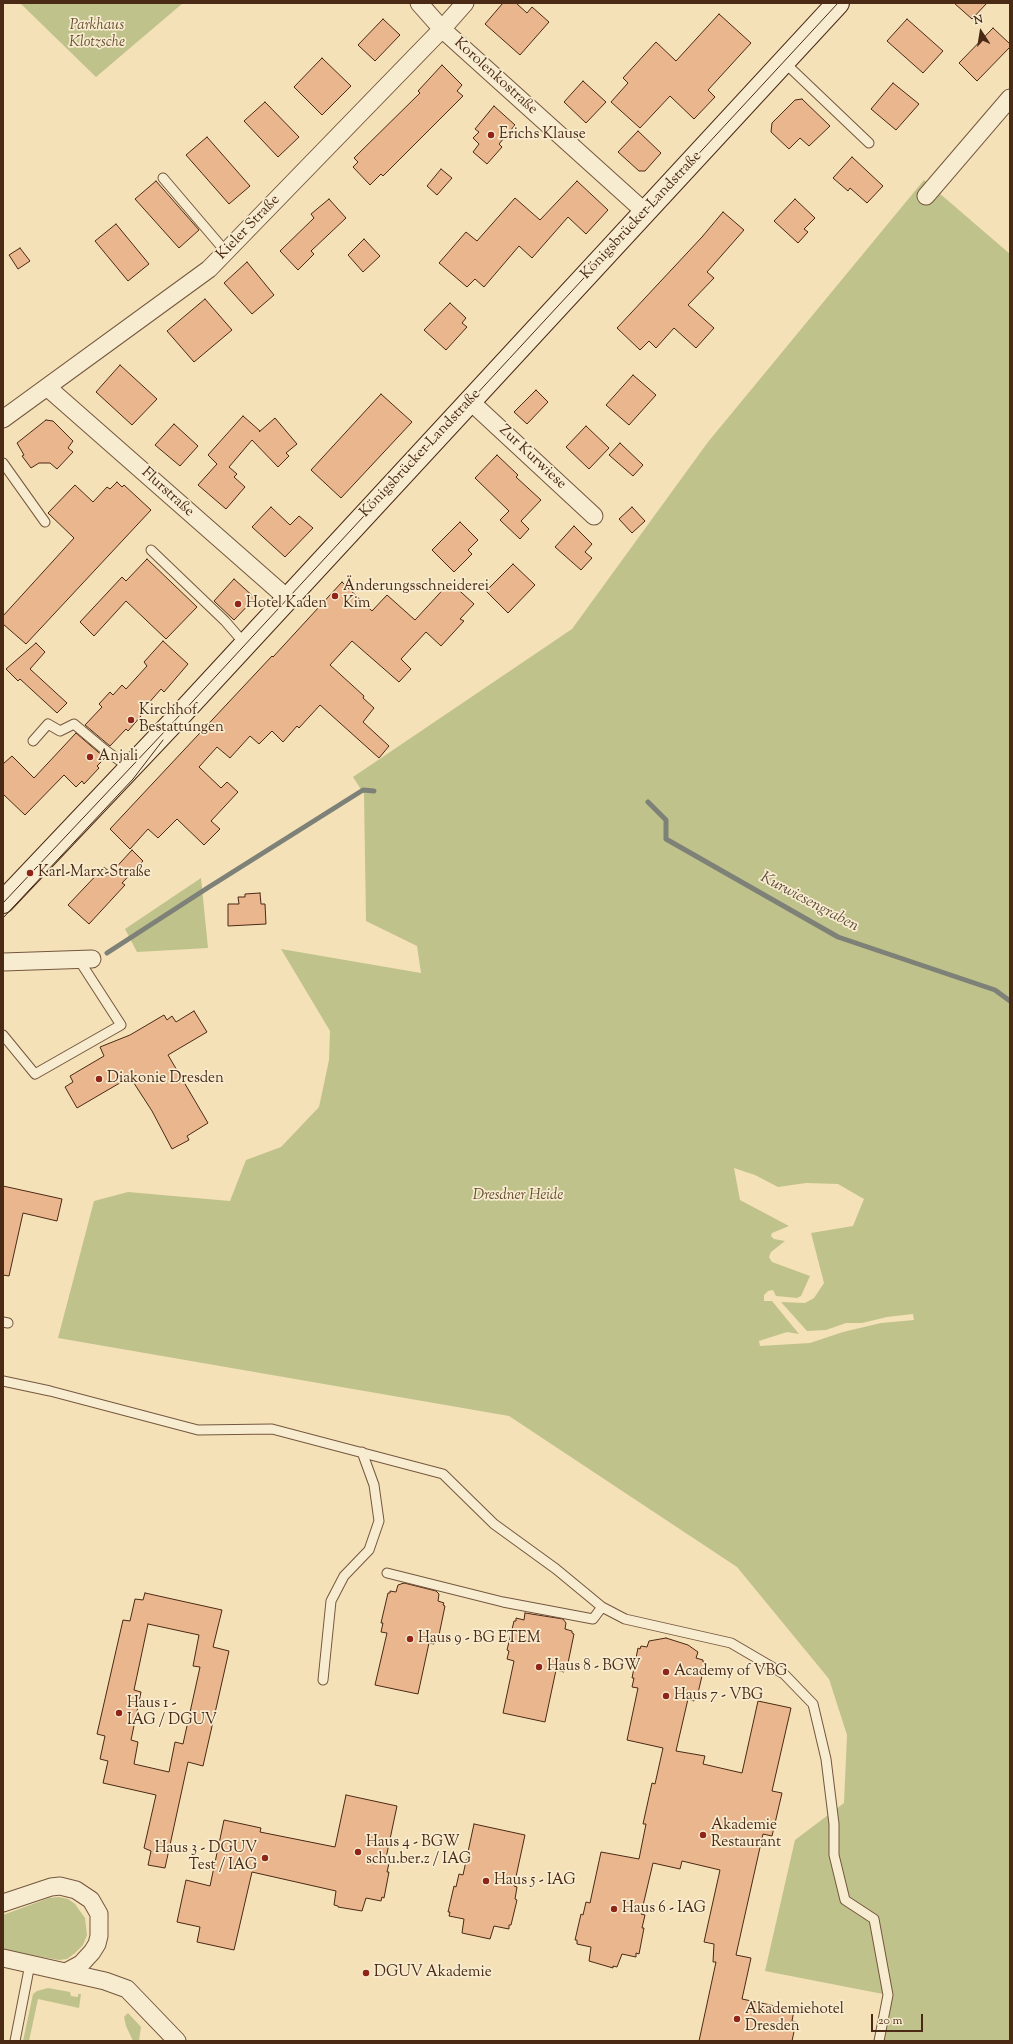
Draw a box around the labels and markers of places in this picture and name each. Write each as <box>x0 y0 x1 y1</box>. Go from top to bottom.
place label: Erichs Klause <box>499 126 586 144</box>
marker: Erichs Klause <box>486 130 496 140</box>
place label: Änderungsschneiderei Kim <box>343 578 489 613</box>
marker: Änderungsschneiderei Kim <box>330 591 340 601</box>
place label: Hotel Kaden <box>246 595 327 613</box>
marker: Hotel Kaden <box>233 599 243 609</box>
place label: Kirchhof Bestattungen <box>139 702 224 737</box>
marker: Kirchhof Bestattungen <box>126 715 136 725</box>
place label: Anjali <box>98 748 138 766</box>
marker: Anjali <box>85 752 95 762</box>
place label: Karl-Marx-Straße <box>38 864 151 882</box>
marker: Karl-Marx-Straße <box>25 868 35 878</box>
place label: Diakonie Dresden <box>107 1070 224 1088</box>
marker: Diakonie Dresden <box>94 1074 104 1084</box>
place label: Haus 9 - BG ETEM <box>418 1630 540 1648</box>
marker: Haus 9 - BG ETEM <box>405 1634 415 1644</box>
place label: Haus 8 - BGW <box>547 1658 641 1676</box>
marker: Haus 8 - BGW <box>534 1662 544 1672</box>
place label: Academy of VBG <box>674 1663 787 1681</box>
marker: Academy of VBG <box>661 1667 671 1677</box>
place label: Haus 7 - VBG <box>674 1687 763 1705</box>
marker: Haus 7 - VBG <box>661 1691 671 1701</box>
place label: Haus 1 - IAG / DGUV <box>127 1695 217 1730</box>
marker: Haus 1 - IAG / DGUV <box>114 1708 124 1718</box>
place label: Akademie Restaurant <box>711 1817 781 1852</box>
marker: Akademie Restaurant <box>698 1830 708 1840</box>
place label: Haus 4 - BGW schu.ber.z / IAG <box>366 1834 471 1869</box>
place label: Haus 3 - DGUV Test / IAG <box>155 1840 257 1875</box>
marker: Haus 4 - BGW schu.ber.z / IAG <box>353 1847 363 1857</box>
marker: Haus 3 - DGUV Test / IAG <box>260 1853 270 1863</box>
place label: Haus 5 - IAG <box>494 1872 576 1890</box>
marker: Haus 5 - IAG <box>481 1876 491 1886</box>
place label: Haus 6 - IAG <box>622 1900 706 1918</box>
marker: Haus 6 - IAG <box>609 1904 619 1914</box>
place label: DGUV Akademie <box>374 1964 492 1982</box>
marker: DGUV Akademie <box>361 1968 371 1978</box>
place label: Akademiehotel Dresden <box>745 2001 844 2036</box>
marker: Akademiehotel Dresden <box>732 2014 742 2024</box>

